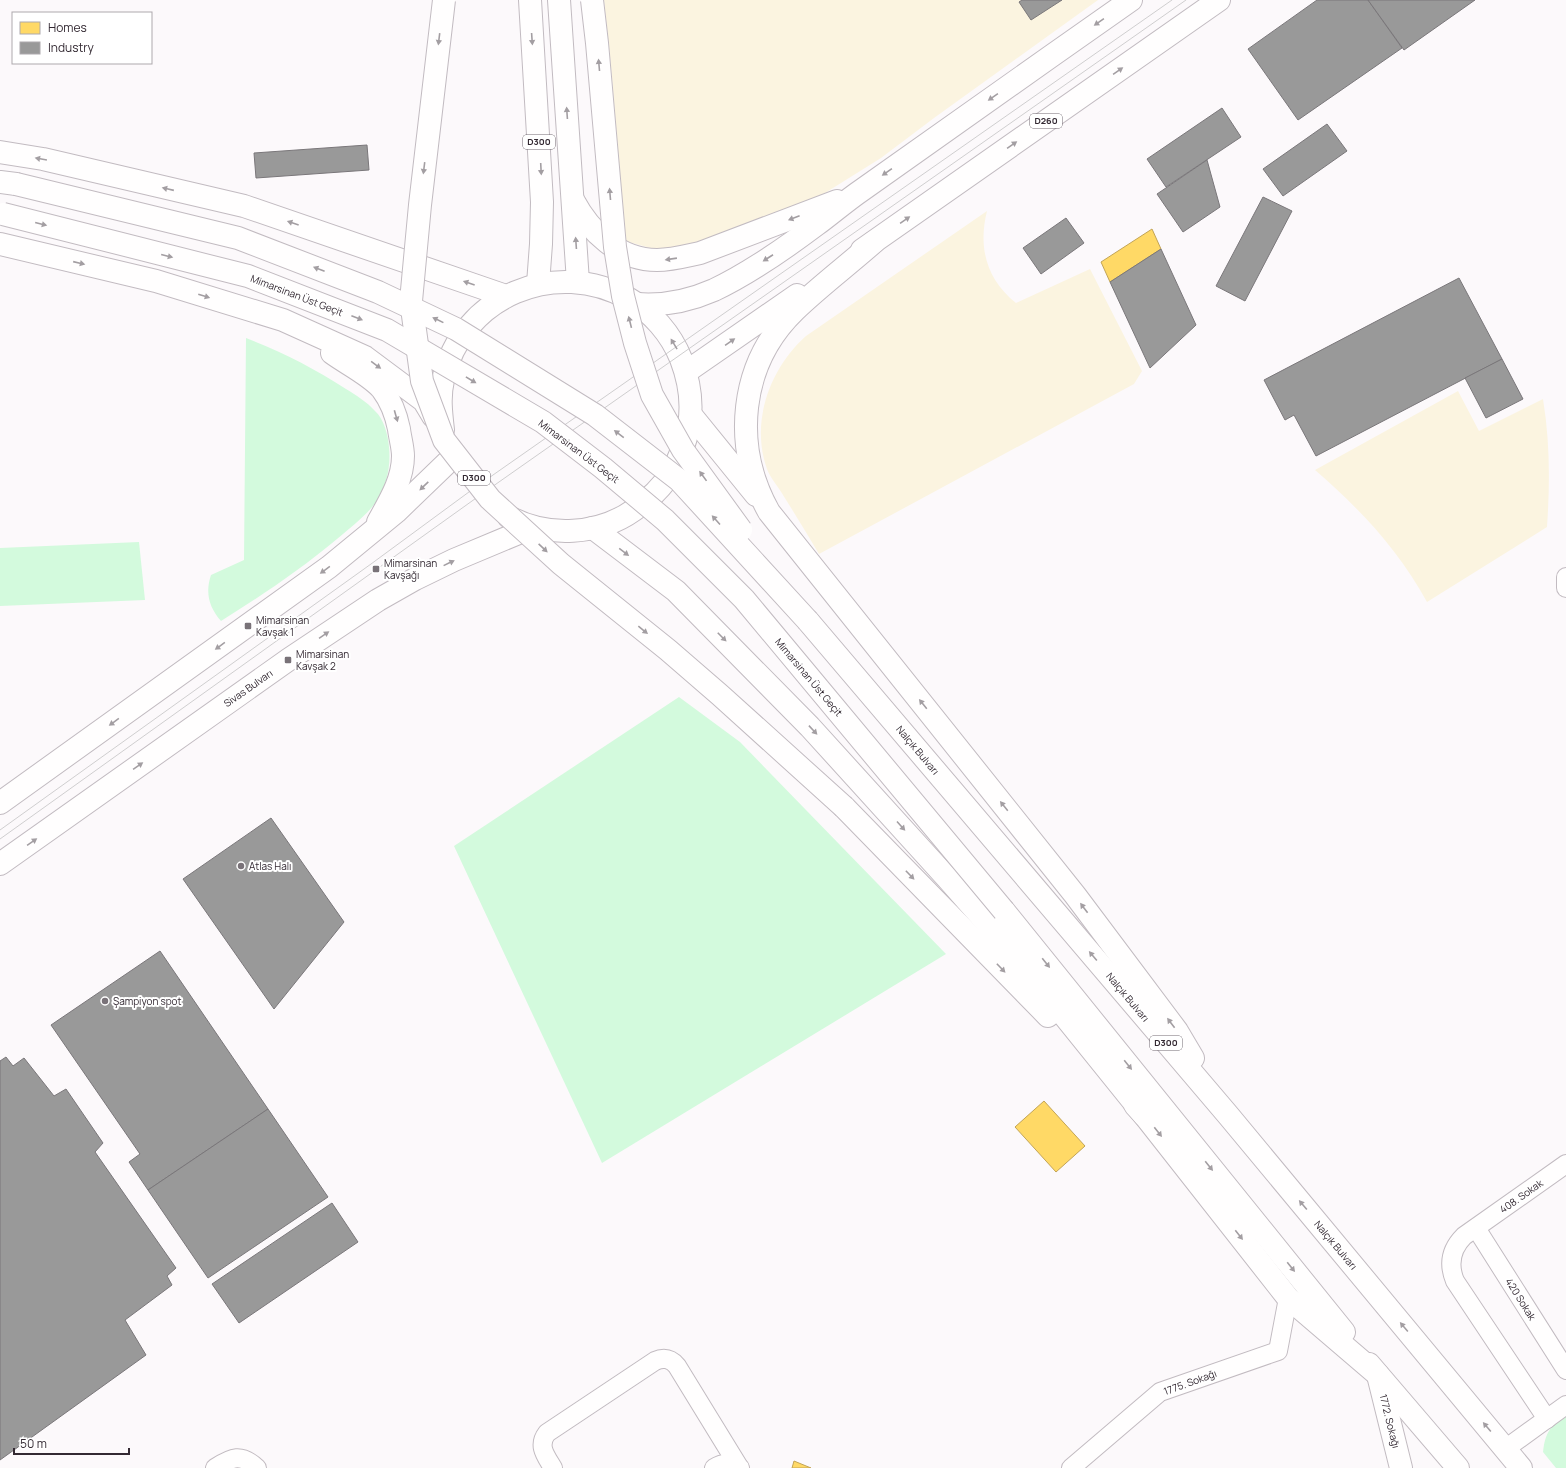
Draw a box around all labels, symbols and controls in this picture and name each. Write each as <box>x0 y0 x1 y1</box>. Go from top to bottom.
legend <box>12 12 152 64</box>
one-way arrow <box>1094 18 1105 26</box>
text: Homes <box>48 19 87 36</box>
one-way arrow <box>436 33 442 45</box>
one-way arrow <box>529 33 536 45</box>
text: Industry <box>48 39 94 56</box>
one-way arrow <box>595 59 602 71</box>
one-way arrow <box>1113 67 1124 75</box>
one-way arrow <box>988 93 998 101</box>
one-way arrow <box>563 107 570 119</box>
road number: D260 <box>1030 114 1062 128</box>
road number: D300 <box>523 135 555 149</box>
one-way arrow <box>1007 141 1017 149</box>
one-way arrow <box>35 156 48 162</box>
one-way arrow <box>421 162 427 174</box>
one-way arrow <box>538 163 545 175</box>
one-way arrow <box>882 168 892 176</box>
one-way arrow <box>162 185 174 191</box>
one-way arrow <box>607 188 614 200</box>
one-way arrow <box>787 215 799 221</box>
one-way arrow <box>900 216 911 224</box>
one-way arrow <box>287 220 299 226</box>
one-way arrow <box>35 221 47 227</box>
one-way arrow <box>572 237 579 249</box>
one-way arrow <box>161 253 174 259</box>
one-way arrow <box>763 254 774 262</box>
one-way arrow <box>665 256 677 262</box>
one-way arrow <box>73 260 85 266</box>
one-way arrow <box>312 265 324 271</box>
street label: Mimarsinan Üst Geçit <box>249 271 345 319</box>
one-way arrow <box>463 280 475 286</box>
one-way arrow <box>199 293 211 299</box>
one-way arrow <box>351 316 363 322</box>
one-way arrow <box>626 316 632 329</box>
one-way arrow <box>432 317 444 323</box>
one-way arrow <box>725 338 735 346</box>
one-way arrow <box>670 339 678 349</box>
one-way arrow <box>371 361 382 369</box>
one-way arrow <box>465 376 477 383</box>
one-way arrow <box>393 410 399 422</box>
street label: Mimarsinan Üst Geçit <box>536 416 622 486</box>
one-way arrow <box>614 430 624 438</box>
road number: D300 <box>458 471 490 485</box>
one-way arrow <box>698 471 707 482</box>
one-way arrow <box>419 481 429 491</box>
one-way arrow <box>711 515 720 525</box>
one-way arrow <box>538 543 548 552</box>
one-way arrow <box>619 548 630 556</box>
place label: Mimarsinan Kavşağı <box>384 556 437 582</box>
one-way arrow <box>443 560 454 566</box>
marker: Mimarsinan Kavşağı <box>371 564 381 574</box>
one-way arrow <box>320 566 331 574</box>
place label: Mimarsinan Kavşak 1 <box>256 613 309 639</box>
marker: Mimarsinan Kavşak 1 <box>243 621 253 631</box>
one-way arrow <box>638 626 649 634</box>
one-way arrow <box>319 632 330 639</box>
one-way arrow <box>717 632 727 642</box>
street label: Mimarsinan Üst Geçit <box>772 635 846 719</box>
one-way arrow <box>214 642 225 650</box>
place label: Mimarsinan Kavşak 2 <box>296 647 349 673</box>
marker: Mimarsinan Kavşak 2 <box>283 655 293 665</box>
street label: Sivas Bulvarı <box>221 666 275 710</box>
one-way arrow <box>918 698 927 709</box>
one-way arrow <box>109 718 119 726</box>
street label: Nalçık Bulvarı <box>893 722 943 778</box>
one-way arrow <box>808 725 817 735</box>
one-way arrow <box>132 762 143 770</box>
one-way arrow <box>999 800 1008 811</box>
one-way arrow <box>896 821 906 831</box>
one-way arrow <box>26 838 37 846</box>
place label: Atlas Halı <box>249 859 291 873</box>
marker: Atlas Halı <box>236 861 246 871</box>
one-way arrow <box>905 870 915 880</box>
one-way arrow <box>1080 902 1089 913</box>
one-way arrow <box>1088 951 1097 962</box>
one-way arrow <box>1042 958 1051 969</box>
one-way arrow <box>996 963 1006 973</box>
street label: Nalçık Bulvarı <box>1103 969 1153 1025</box>
place label: Şampiyon spot <box>113 994 181 1008</box>
marker: Şampiyon spot <box>100 996 110 1006</box>
one-way arrow <box>1167 1017 1175 1028</box>
road number: D300 <box>1150 1036 1182 1050</box>
one-way arrow <box>1123 1059 1132 1070</box>
one-way arrow <box>1154 1127 1163 1138</box>
one-way arrow <box>1205 1160 1214 1171</box>
street label: 408. Sokak <box>1497 1175 1546 1216</box>
one-way arrow <box>1299 1200 1308 1211</box>
street label: Nalçık Bulvarı <box>1311 1217 1361 1273</box>
one-way arrow <box>1234 1229 1243 1240</box>
one-way arrow <box>1287 1261 1295 1272</box>
street label: 420 Sokak <box>1503 1275 1540 1324</box>
one-way arrow <box>1400 1322 1408 1332</box>
street label: 1775. Sokağı <box>1162 1366 1218 1398</box>
street label: 1772. Sokağı <box>1377 1392 1403 1450</box>
one-way arrow <box>1483 1422 1491 1432</box>
scale bar <box>14 1430 129 1456</box>
text: 50 m <box>20 1435 47 1452</box>

